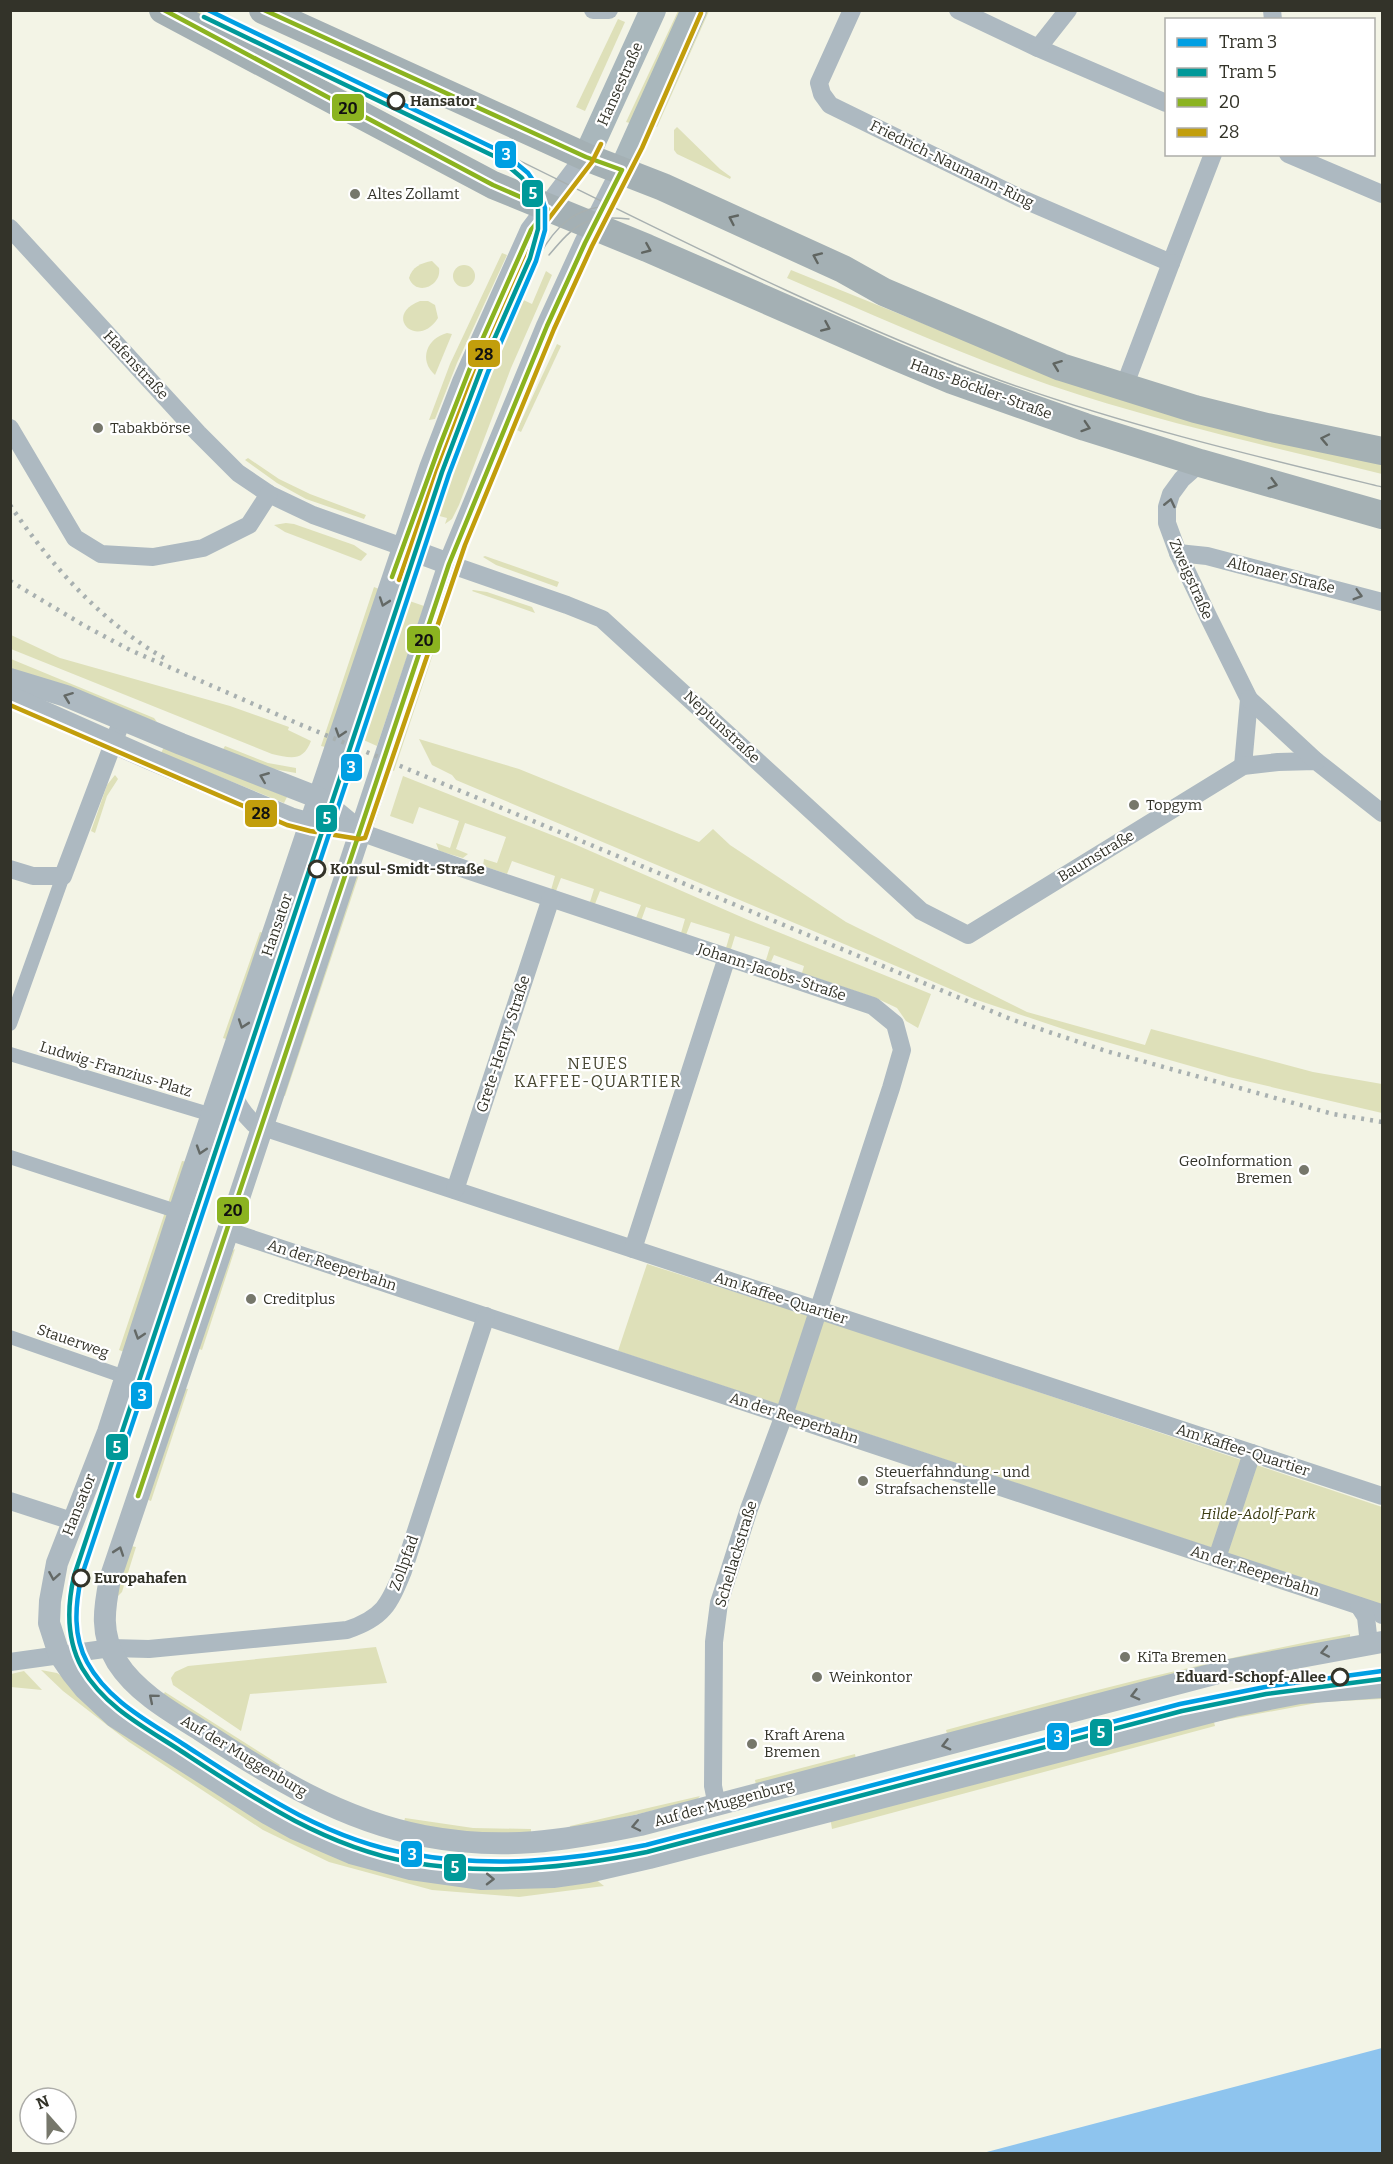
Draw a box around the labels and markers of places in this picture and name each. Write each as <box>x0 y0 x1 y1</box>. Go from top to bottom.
marker: Hansator <box>387 92 405 110</box>
place label: Hansator <box>410 92 477 110</box>
place label: Altes Zollamt <box>367 185 460 203</box>
marker: Altes Zollamt <box>348 187 362 201</box>
place label: Tabakbörse <box>110 419 190 437</box>
marker: Tabakbörse <box>91 421 105 435</box>
place label: Topgym <box>1146 796 1203 814</box>
marker: Topgym <box>1127 798 1141 812</box>
marker: Konsul-Smidt-Straße <box>308 860 326 878</box>
place label: Konsul-Smidt-Straße <box>330 860 485 878</box>
place label: GeoInformation Bremen <box>1179 1152 1293 1187</box>
marker: GeoInformation Bremen <box>1297 1163 1311 1177</box>
place label: Creditplus <box>263 1290 335 1308</box>
marker: Creditplus <box>244 1292 258 1306</box>
place label: Steuerfahndung - und Strafsachenstelle <box>875 1463 1030 1498</box>
marker: Steuerfahndung - und Strafsachenstelle <box>856 1474 870 1488</box>
marker: Europahafen <box>72 1569 90 1587</box>
place label: Europahafen <box>94 1569 187 1587</box>
place label: KiTa Bremen <box>1137 1648 1227 1666</box>
marker: KiTa Bremen <box>1118 1650 1132 1664</box>
place label: Weinkontor <box>829 1668 912 1686</box>
place label: Eduard-Schopf-Allee <box>1176 1668 1326 1686</box>
marker: Eduard-Schopf-Allee <box>1331 1668 1349 1686</box>
marker: Weinkontor <box>810 1670 824 1684</box>
place label: Kraft Arena Bremen <box>764 1726 845 1761</box>
marker: Kraft Arena Bremen <box>745 1737 759 1751</box>

